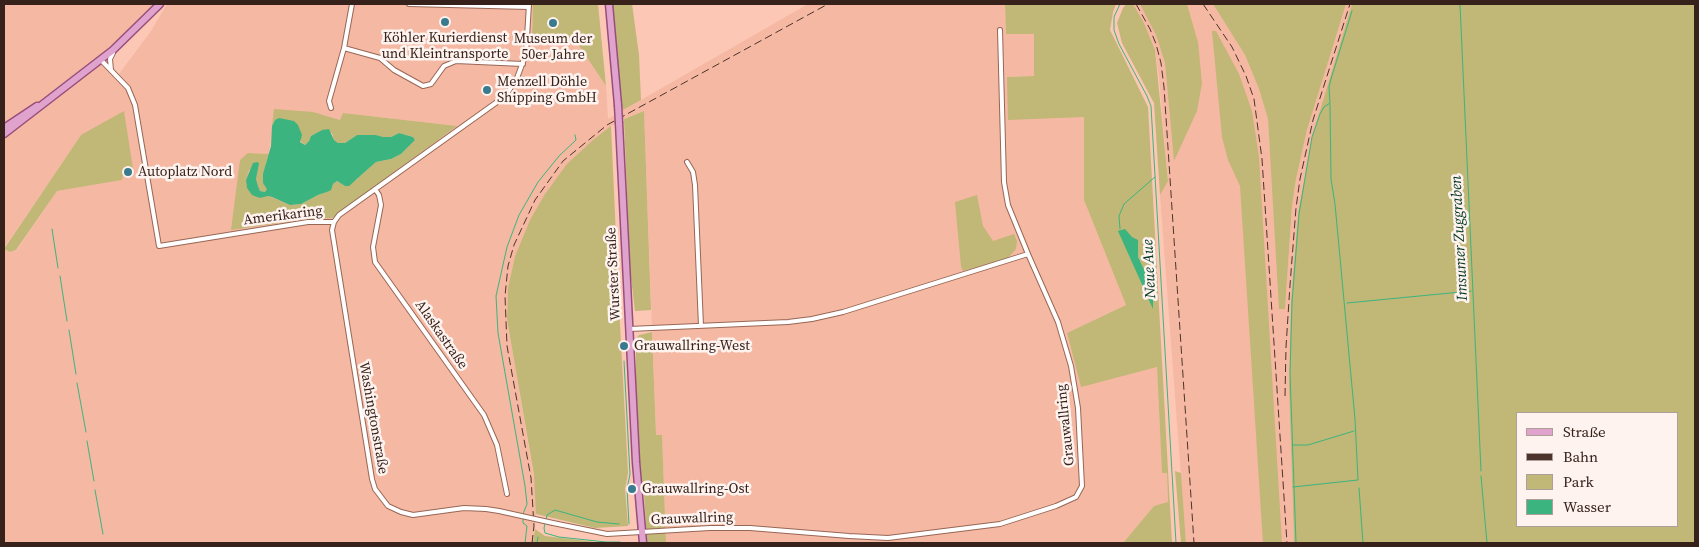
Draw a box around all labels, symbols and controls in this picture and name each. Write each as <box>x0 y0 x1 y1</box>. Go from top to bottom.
marker: Köhler Kurierdienst und Kleintransporte <box>439 16 451 28</box>
marker: Museum der 50er Jahre <box>547 17 559 29</box>
place label: Köhler Kurierdienst und Kleintransporte <box>382 30 508 62</box>
place label: Museum der 50er Jahre <box>514 31 592 64</box>
place label: Menzell Döhle Shipping GmbH <box>497 74 597 106</box>
marker: Menzell Döhle Shipping GmbH <box>481 84 493 96</box>
place label: Autoplatz Nord <box>138 164 232 180</box>
marker: Autoplatz Nord <box>122 166 134 178</box>
water label: Imsumer Zuggraben <box>1448 175 1472 301</box>
street label: Amerikaring <box>242 203 324 229</box>
street label: Wurster Straße <box>603 227 625 321</box>
water label: Neue Aue <box>1139 239 1161 299</box>
street label: Alaskastraße <box>411 297 471 373</box>
place label: Grauwallring-West <box>634 338 750 354</box>
marker: Grauwallring-West <box>618 340 630 352</box>
street label: Washingtonstraße <box>355 361 391 475</box>
street label: Grauwallring <box>1053 383 1079 467</box>
legend <box>1516 412 1679 527</box>
text: Straße <box>1563 421 1606 442</box>
text: Bahn <box>1563 446 1598 467</box>
text: Park <box>1563 471 1594 492</box>
place label: Grauwallring-Ost <box>642 481 749 497</box>
marker: Grauwallring-Ost <box>626 483 638 495</box>
text: Wasser <box>1563 496 1611 517</box>
street label: Grauwallring <box>651 509 733 529</box>

